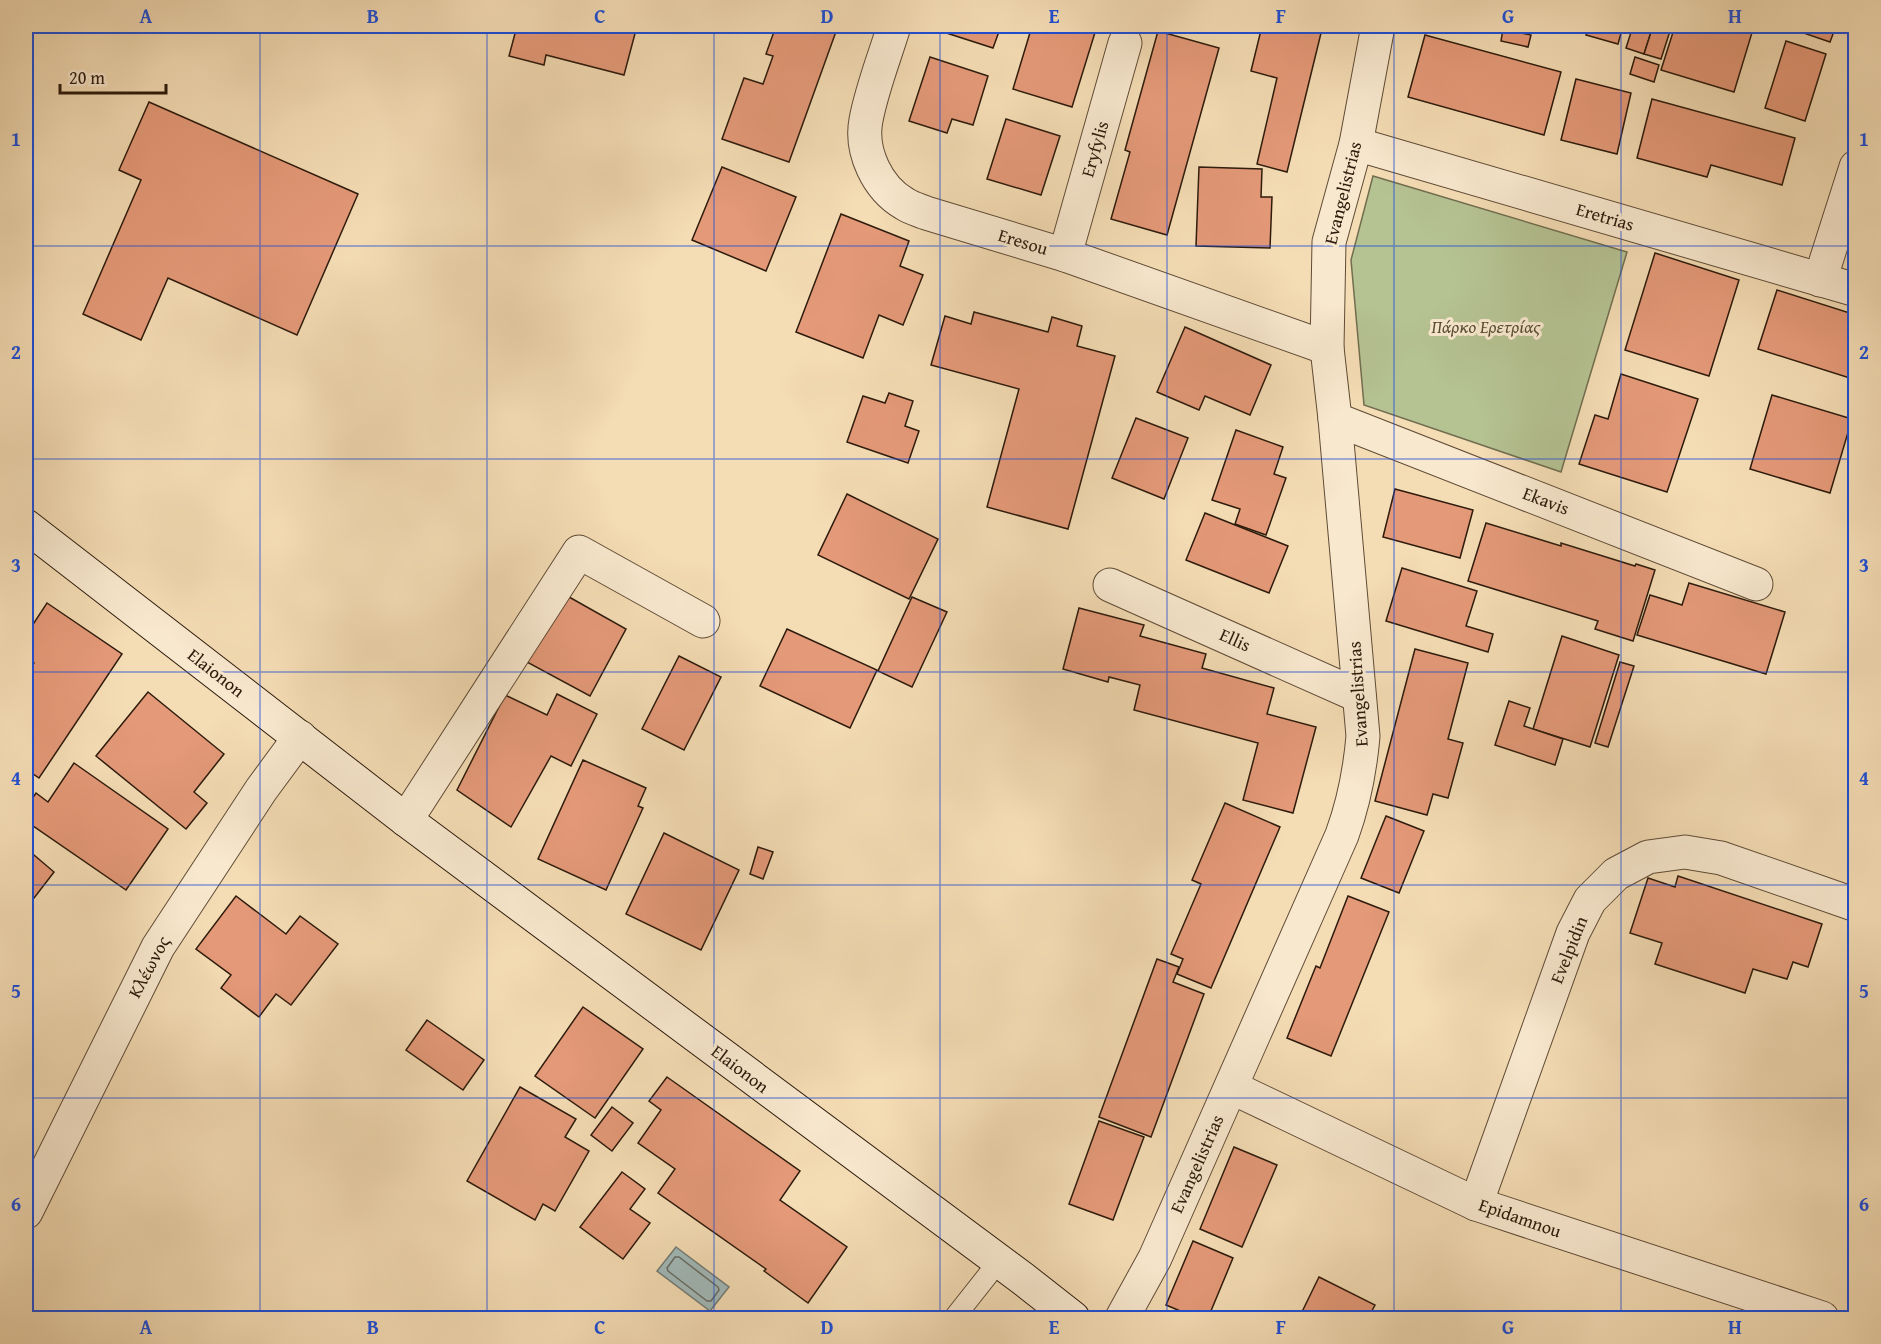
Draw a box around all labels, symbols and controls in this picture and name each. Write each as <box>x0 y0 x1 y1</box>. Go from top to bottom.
text: A <box>140 1 153 30</box>
text: B <box>367 1 379 30</box>
text: C <box>594 1 606 30</box>
text: D <box>820 1 834 30</box>
text: E <box>1049 1 1060 30</box>
text: F <box>1276 1 1286 30</box>
text: G <box>1502 1 1514 30</box>
text: H <box>1728 1 1742 30</box>
scale bar <box>60 57 166 95</box>
text: 20 m <box>69 64 105 91</box>
street label: Eryfylis <box>1074 118 1115 180</box>
text: 1 <box>11 124 21 153</box>
text: 1 <box>1859 124 1869 153</box>
street label: Evangelistrias <box>1317 138 1368 247</box>
street label: Eretrias <box>1573 195 1637 238</box>
street label: Eresou <box>995 221 1052 262</box>
park label: Πάρκο Ερετρίας <box>1430 313 1541 340</box>
text: 2 <box>11 337 21 366</box>
text: 2 <box>1859 337 1869 366</box>
street label: Ekavis <box>1519 479 1573 522</box>
text: 3 <box>11 550 21 579</box>
text: 3 <box>1859 550 1869 579</box>
street label: Ellis <box>1215 621 1255 658</box>
street label: Evangelistrias <box>1340 640 1375 748</box>
street label: Elaionon <box>182 642 251 704</box>
text: 4 <box>11 763 21 792</box>
text: 4 <box>1859 763 1869 792</box>
street label: Evelpidin <box>1543 912 1594 988</box>
street label: Κλέωνος <box>121 931 176 1003</box>
text: 5 <box>11 976 21 1005</box>
text: 5 <box>1859 976 1869 1005</box>
street label: Elaionon <box>706 1038 775 1099</box>
street label: Evangelistrias <box>1163 1110 1230 1217</box>
text: 6 <box>11 1189 21 1218</box>
text: 6 <box>1859 1189 1869 1218</box>
street label: Epidamnou <box>1475 1191 1565 1244</box>
text: A <box>140 1312 153 1341</box>
text: B <box>367 1312 379 1341</box>
text: C <box>594 1312 606 1341</box>
text: D <box>820 1312 834 1341</box>
text: E <box>1049 1312 1060 1341</box>
text: F <box>1276 1312 1286 1341</box>
text: G <box>1502 1312 1514 1341</box>
text: H <box>1728 1312 1742 1341</box>

